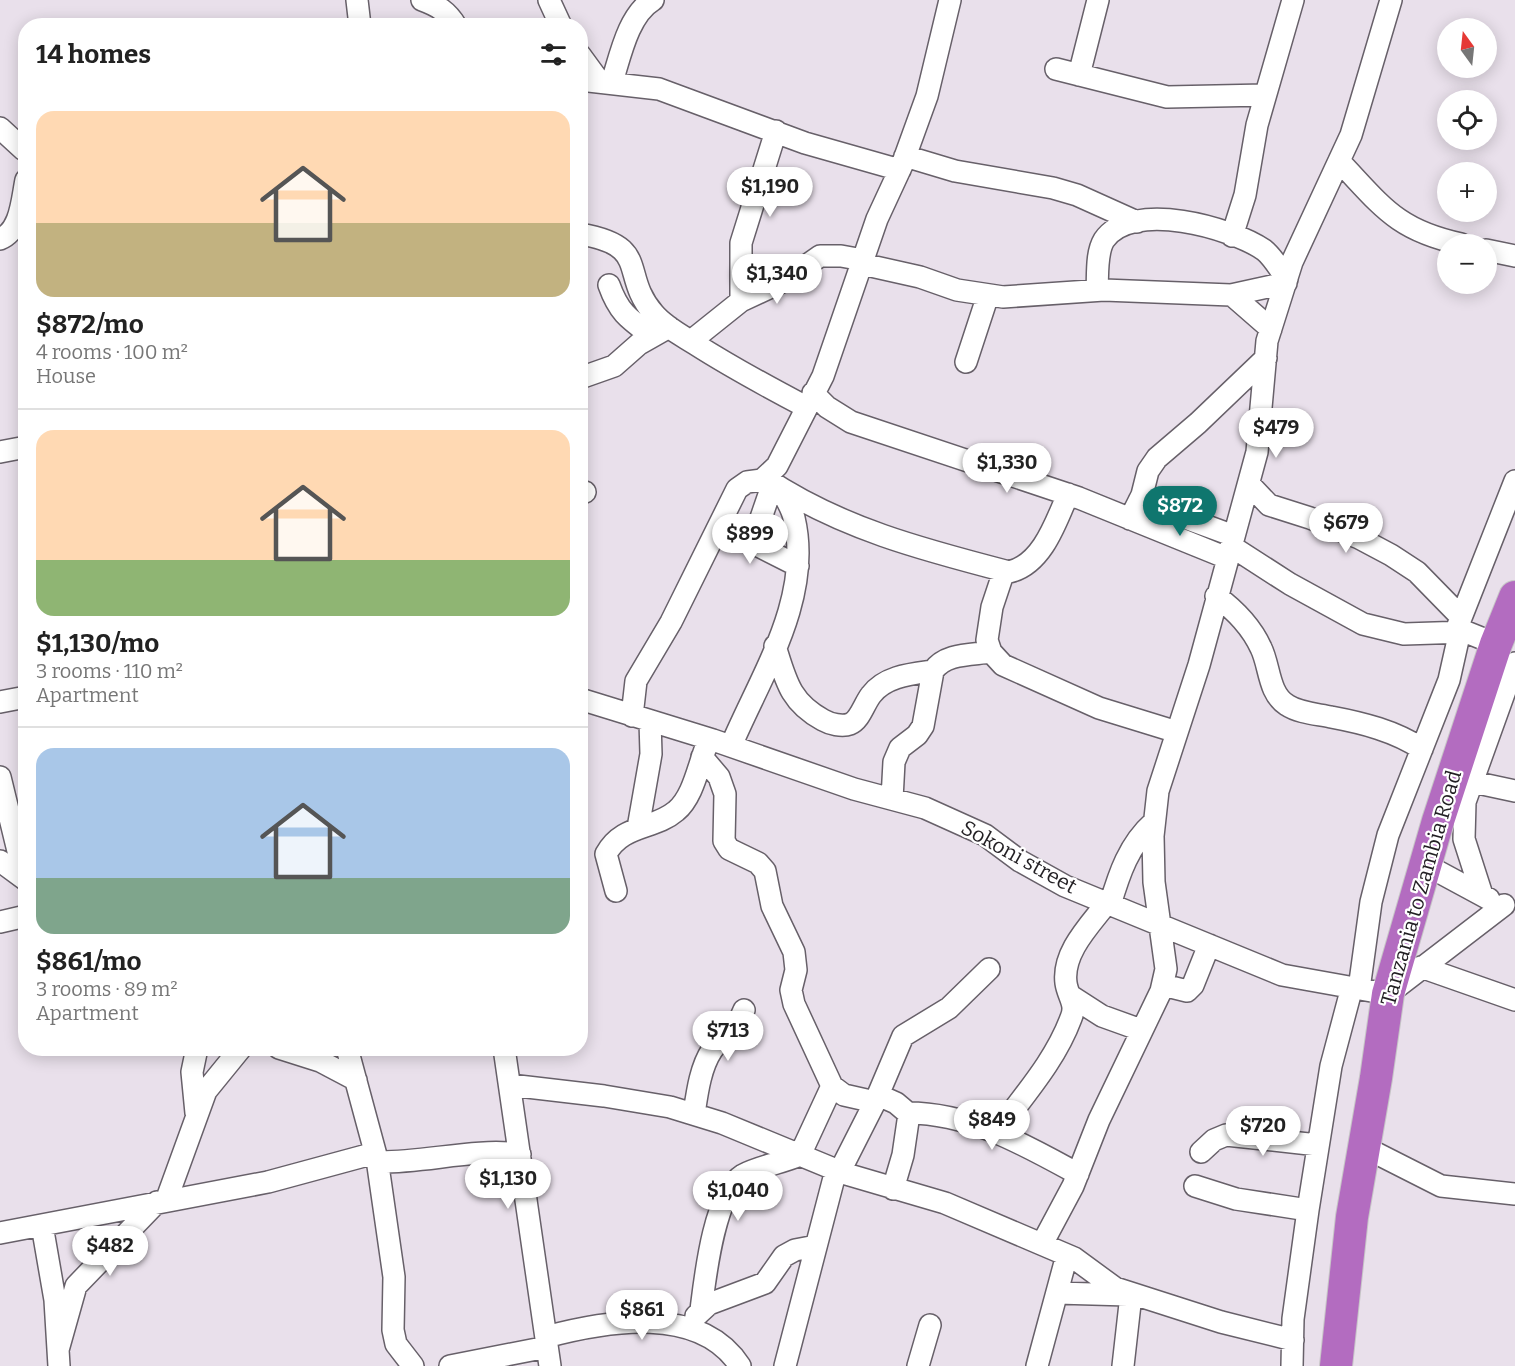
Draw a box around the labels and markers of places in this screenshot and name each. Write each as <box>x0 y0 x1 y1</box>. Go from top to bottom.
pin: $1,190 <box>721 167 819 218</box>
pin: $1,340 <box>728 254 826 305</box>
pin: $479 <box>1240 408 1312 459</box>
pin: $1,330 <box>958 443 1056 494</box>
pin: $872 <box>1144 486 1216 537</box>
pin: $679 <box>1310 503 1382 554</box>
pin: $899 <box>714 514 786 565</box>
pin: $713 <box>692 1011 764 1062</box>
pin: $849 <box>956 1100 1028 1151</box>
pin: $720 <box>1227 1106 1299 1157</box>
pin: $1,130 <box>459 1159 557 1210</box>
pin: $1,040 <box>689 1171 787 1222</box>
pin: $482 <box>74 1226 146 1277</box>
pin: $861 <box>606 1290 678 1341</box>

